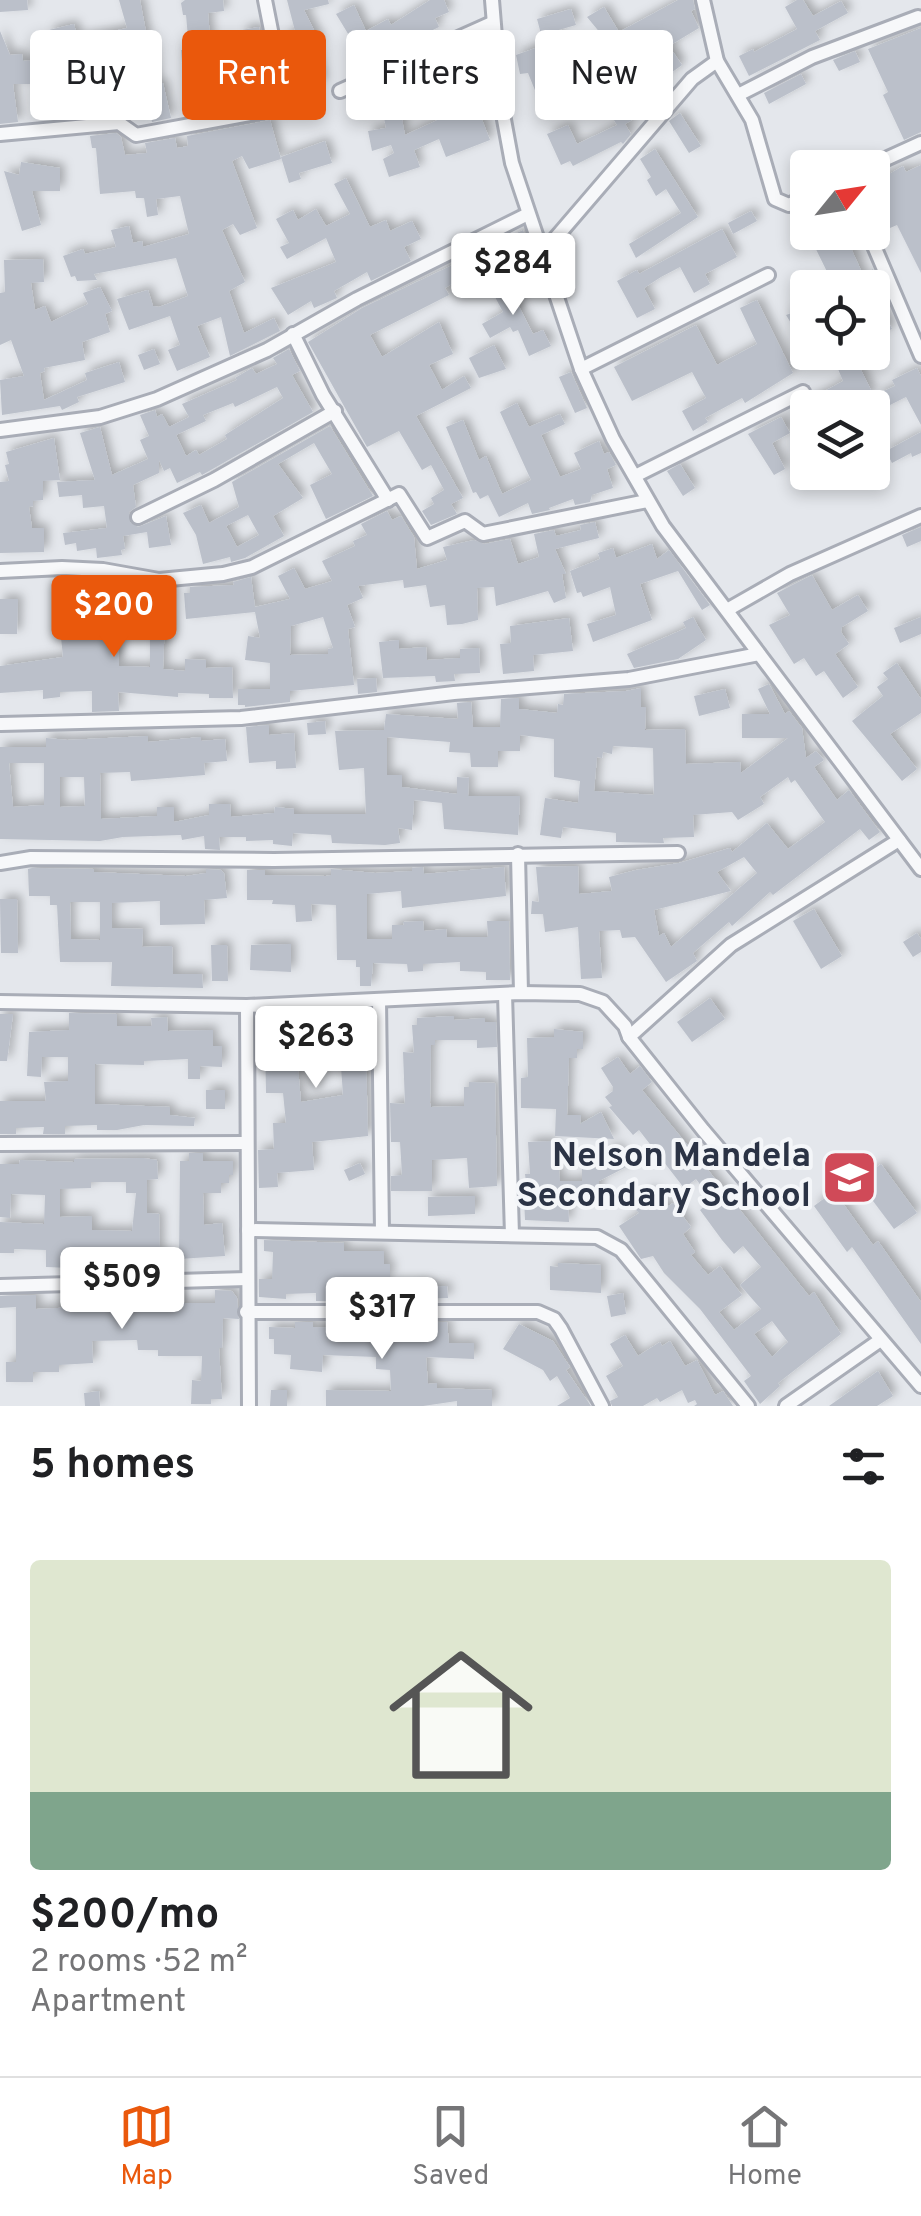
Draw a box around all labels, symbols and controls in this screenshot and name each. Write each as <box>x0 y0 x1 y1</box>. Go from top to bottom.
chip: Buy <box>30 30 162 120</box>
chip: Rent <box>182 30 326 120</box>
chip: Filters <box>346 30 515 120</box>
chip: New <box>535 30 673 120</box>
north arrow <box>790 150 890 250</box>
map controls <box>790 150 890 490</box>
pin: $284 <box>454 233 572 318</box>
text: $284 <box>473 245 553 285</box>
button: locate <box>790 270 890 370</box>
button: layers <box>790 390 890 490</box>
pin: $200 <box>55 575 173 660</box>
text: $200 <box>73 587 155 627</box>
pin: $263 <box>257 1006 375 1091</box>
text: $263 <box>277 1018 355 1058</box>
place label: Nelson Mandela Secondary School <box>517 1135 811 1219</box>
school or university icon: Nelson Mandela Secondary School <box>820 1147 880 1207</box>
pin: $509 <box>63 1247 181 1332</box>
text: $509 <box>82 1259 162 1299</box>
pin: $317 <box>323 1277 441 1362</box>
text: $317 <box>348 1289 416 1329</box>
icon: filters <box>836 1439 891 1494</box>
text: 5 homes <box>30 1440 195 1493</box>
icon: home <box>371 1625 551 1805</box>
text: $200/mo <box>30 1890 219 1943</box>
text: 2 rooms · 52 m² <box>30 1943 247 1983</box>
text: Apartment <box>30 1983 186 2023</box>
tab: Map <box>119 2099 174 2195</box>
tab: Saved <box>412 2099 489 2195</box>
tab: Home <box>728 2099 802 2195</box>

